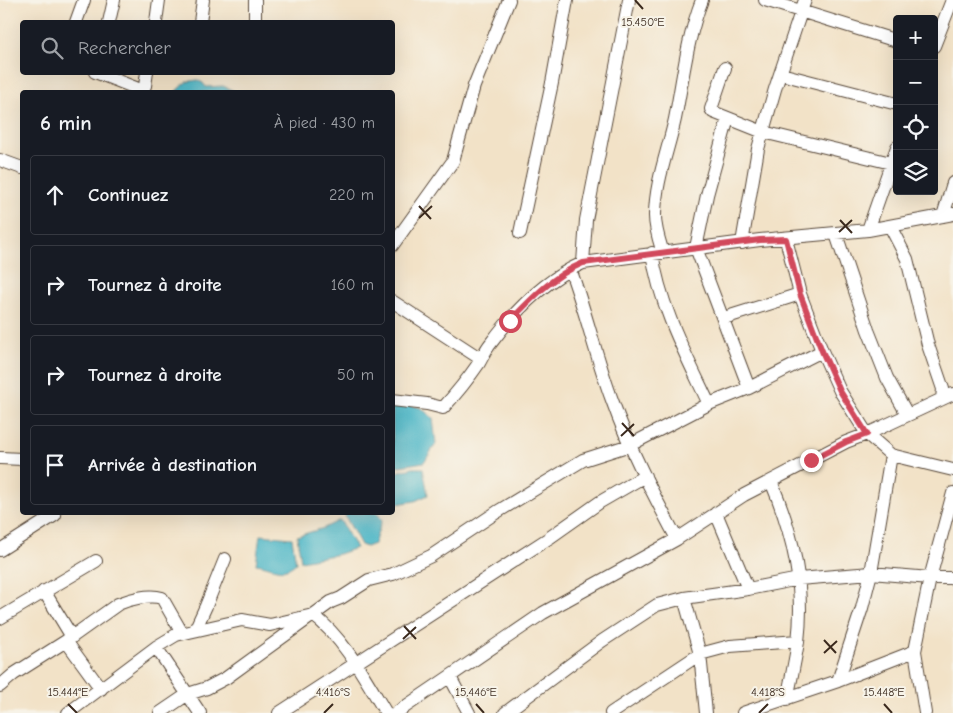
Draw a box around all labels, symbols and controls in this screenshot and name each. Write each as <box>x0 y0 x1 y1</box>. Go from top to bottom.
text: 15.450°E <box>622 15 664 29</box>
map controls <box>893 15 938 195</box>
button: + <box>893 15 938 60</box>
search box <box>20 20 395 75</box>
icon: search <box>38 34 66 62</box>
text: Rechercher <box>78 37 171 59</box>
button: − <box>893 60 938 105</box>
button: locate <box>893 105 938 150</box>
text: 6 min <box>40 111 92 135</box>
text: À pied · 430 m <box>274 114 375 132</box>
button: layers <box>893 150 938 195</box>
icon: ahead <box>41 181 69 209</box>
text: Continuez <box>88 184 168 206</box>
text: 220 m <box>329 186 374 204</box>
icon: right <box>41 271 69 299</box>
text: Tournez à droite <box>88 274 222 296</box>
text: 160 m <box>331 276 374 294</box>
route start <box>499 310 522 333</box>
icon: right <box>41 361 69 389</box>
text: Tournez à droite <box>88 364 222 386</box>
text: 50 m <box>337 366 374 384</box>
route end <box>800 449 823 472</box>
icon: arrive <box>41 451 69 479</box>
text: Arrivée à destination <box>88 454 257 476</box>
text: 15.444°E <box>48 685 88 699</box>
text: 4.416°S <box>316 685 351 699</box>
text: 15.446°E <box>455 685 497 699</box>
text: 4.418°S <box>751 685 785 699</box>
text: 15.448°E <box>863 685 905 699</box>

